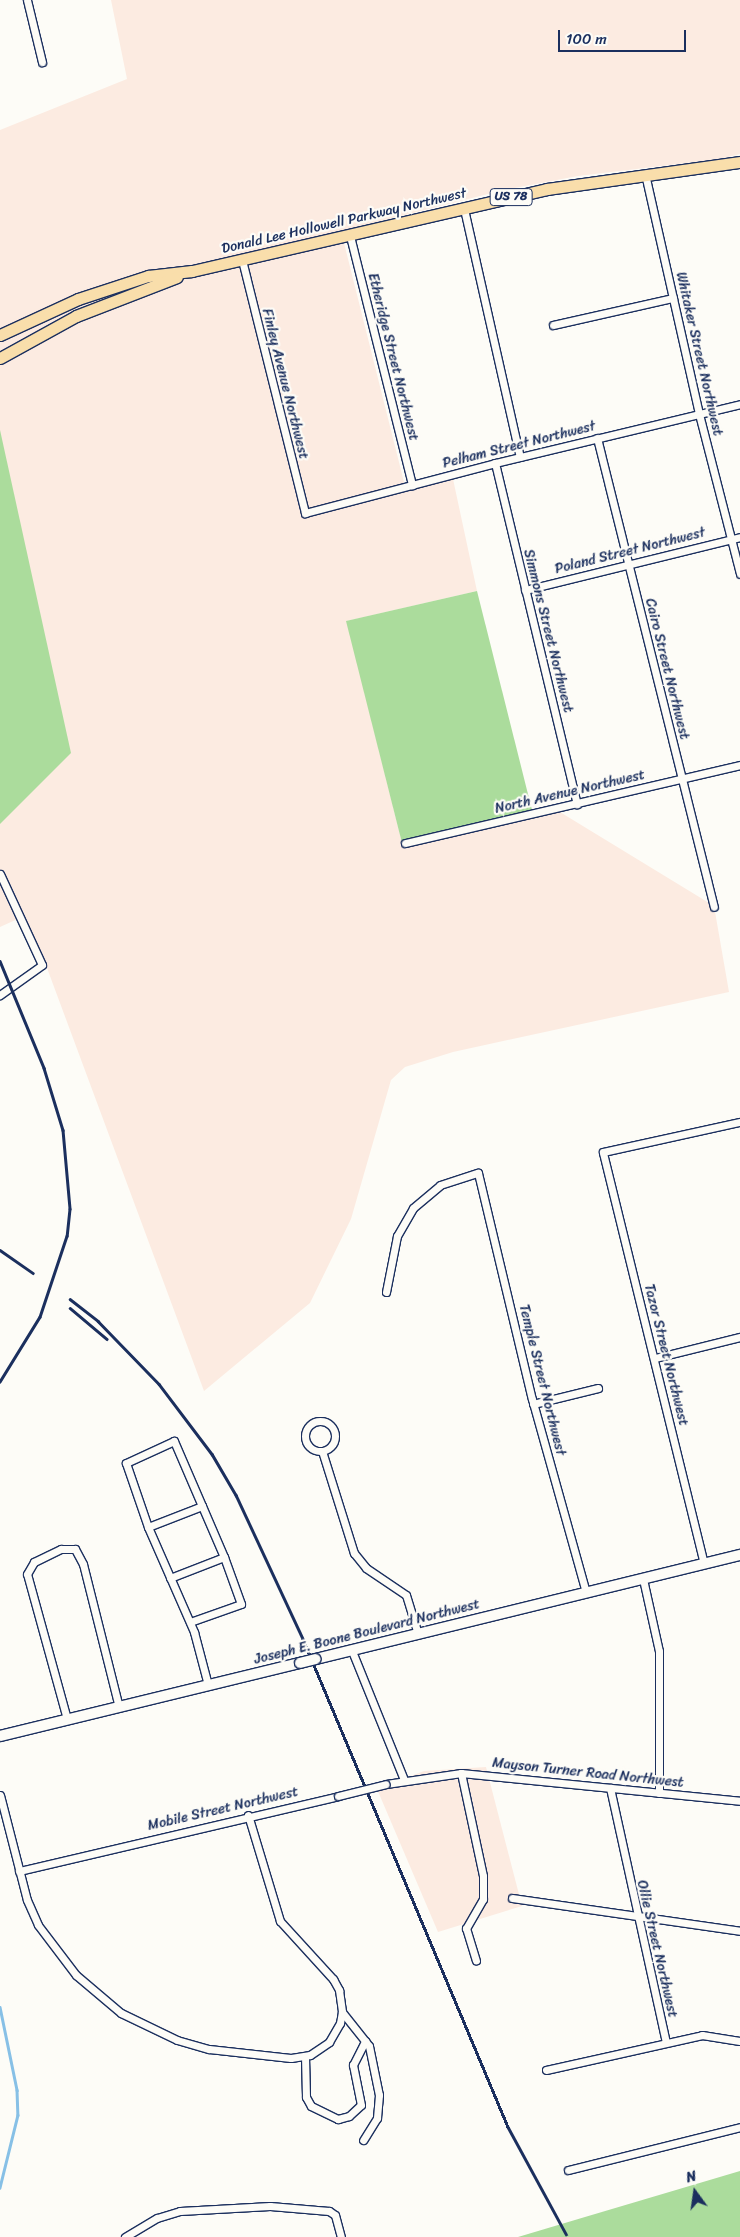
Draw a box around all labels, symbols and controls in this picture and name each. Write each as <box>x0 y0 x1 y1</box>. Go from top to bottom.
scale bar <box>560 20 688 52</box>
text: 100 m <box>566 26 607 52</box>
street label: Donald Lee Hollowell Parkway Northwest <box>220 185 468 257</box>
road number: US 78 <box>488 188 534 206</box>
street label: Whitaker Street Northwest <box>672 270 726 438</box>
street label: Etheridge Street Northwest <box>364 271 422 443</box>
street label: Finley Avenue Northwest <box>258 307 312 461</box>
street label: Pelham Street Northwest <box>440 418 598 472</box>
street label: Poland Street Northwest <box>553 524 707 578</box>
street label: Simmons Street Northwest <box>519 547 577 715</box>
street label: Cairo Street Northwest <box>641 597 693 741</box>
street label: North Avenue Northwest <box>494 767 646 817</box>
street label: Tazor Street Northwest <box>640 1282 692 1428</box>
street label: Temple Street Northwest <box>515 1302 569 1458</box>
street label: Joseph E. Boone Boulevard Northwest <box>253 1596 481 1668</box>
street label: Mayson Turner Road Northwest <box>491 1755 685 1791</box>
street label: Mobile Street Northwest <box>146 1784 300 1834</box>
street label: Ollie Street Northwest <box>633 1878 681 2020</box>
text: N <box>684 2164 699 2190</box>
north arrow <box>670 2167 720 2217</box>

